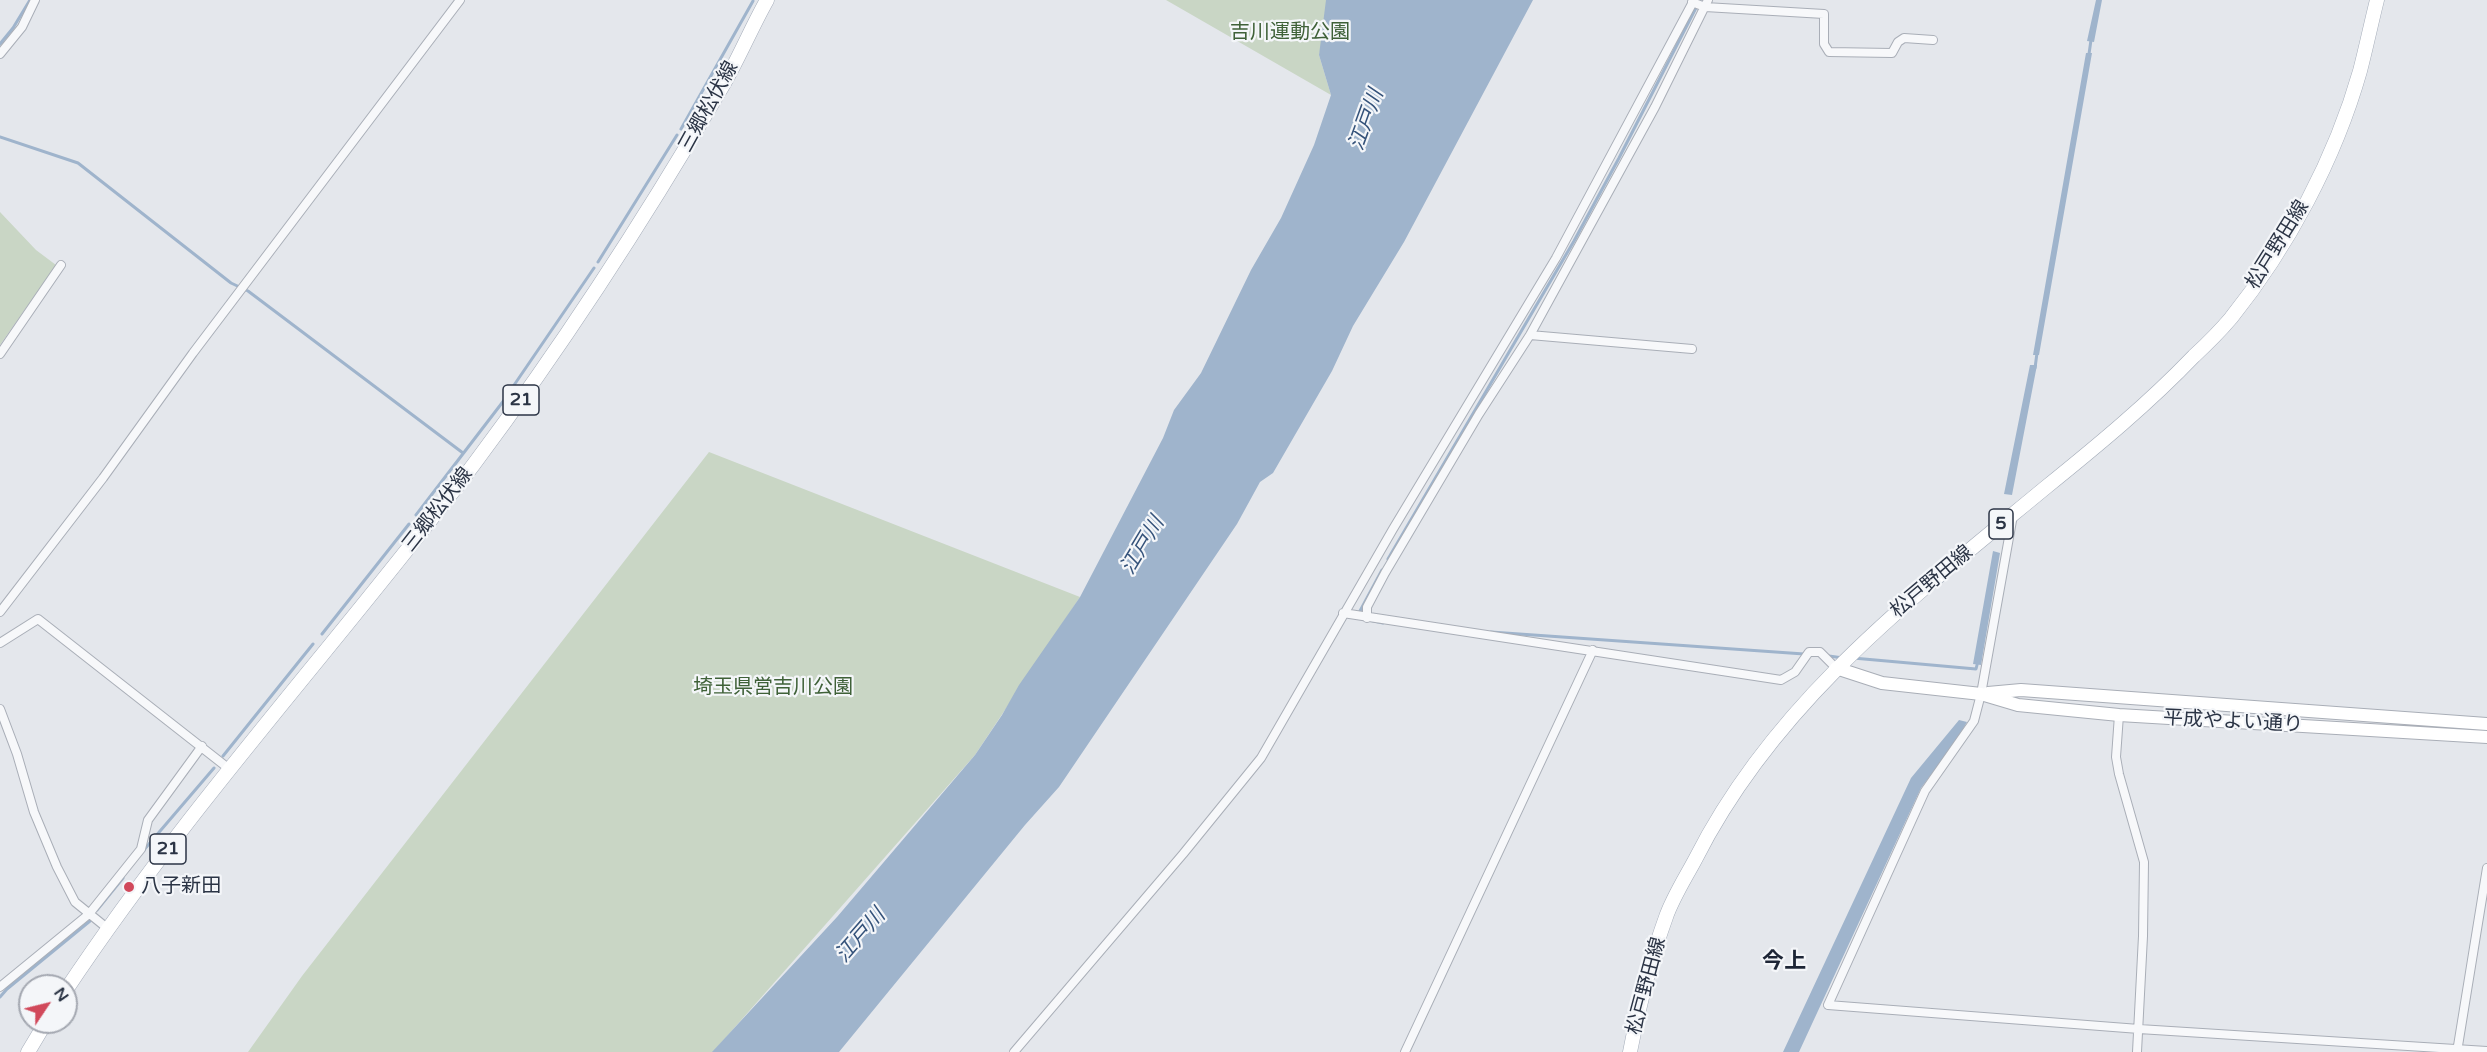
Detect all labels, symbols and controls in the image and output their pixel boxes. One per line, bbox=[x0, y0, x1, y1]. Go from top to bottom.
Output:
park label: 吉川運動公園 bbox=[1230, 21, 1350, 45]
street label: 三郷松伏線 bbox=[674, 57, 744, 157]
water label: 江戸川 bbox=[1344, 86, 1390, 154]
street label: 松戸野田線 bbox=[2241, 196, 2315, 294]
road number: 21 bbox=[503, 385, 539, 415]
street label: 三郷松伏線 bbox=[398, 463, 478, 557]
road number: 5 bbox=[1989, 509, 2013, 539]
water label: 江戸川 bbox=[1116, 513, 1170, 579]
street label: 松戸野田線 bbox=[1886, 541, 1978, 623]
park label: 埼玉県営吉川公園 bbox=[693, 676, 853, 700]
street label: 平成やよい通り bbox=[2162, 706, 2304, 738]
road number: 21 bbox=[150, 834, 186, 864]
place label: 八子新田 bbox=[141, 875, 221, 899]
marker: 八子新田 bbox=[122, 880, 136, 894]
water label: 江戸川 bbox=[831, 904, 891, 968]
street label: 松戸野田線 bbox=[1622, 935, 1672, 1037]
district label: 今上 bbox=[1762, 949, 1806, 975]
north arrow bbox=[18, 974, 78, 1034]
text: N bbox=[49, 984, 73, 1006]

